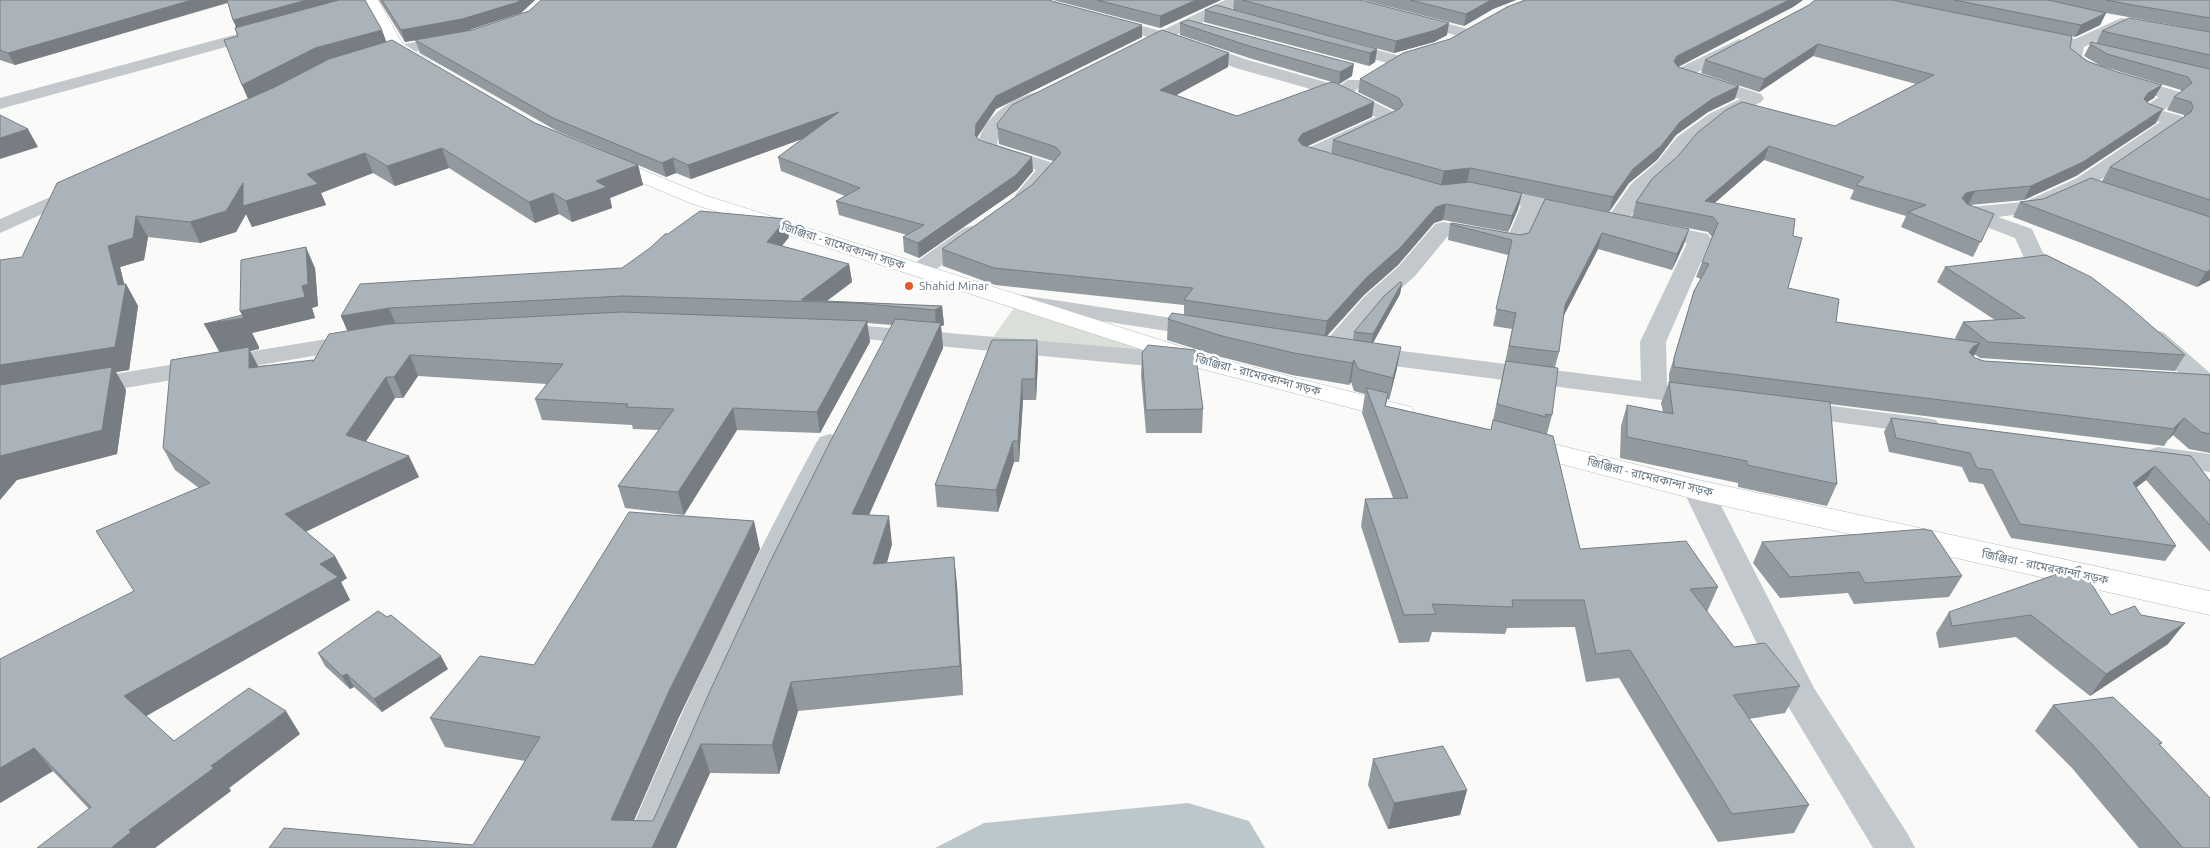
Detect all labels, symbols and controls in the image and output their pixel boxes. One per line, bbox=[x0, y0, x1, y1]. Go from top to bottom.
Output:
street label: জিঞ্জিরা - রামেরকান্দা সড়ক bbox=[778, 218, 907, 273]
place label: Shahid Minar bbox=[919, 279, 989, 292]
marker: Shahid Minar bbox=[903, 280, 915, 292]
street label: জিঞ্জিরা - রামেরকান্দা সড়ক bbox=[1193, 350, 1323, 399]
street label: জিঞ্জিরা - রামেরকান্দা সড়ক bbox=[1585, 453, 1715, 499]
street label: জিঞ্জিরা - রামেরকান্দা সড়ক bbox=[1979, 546, 2110, 587]

